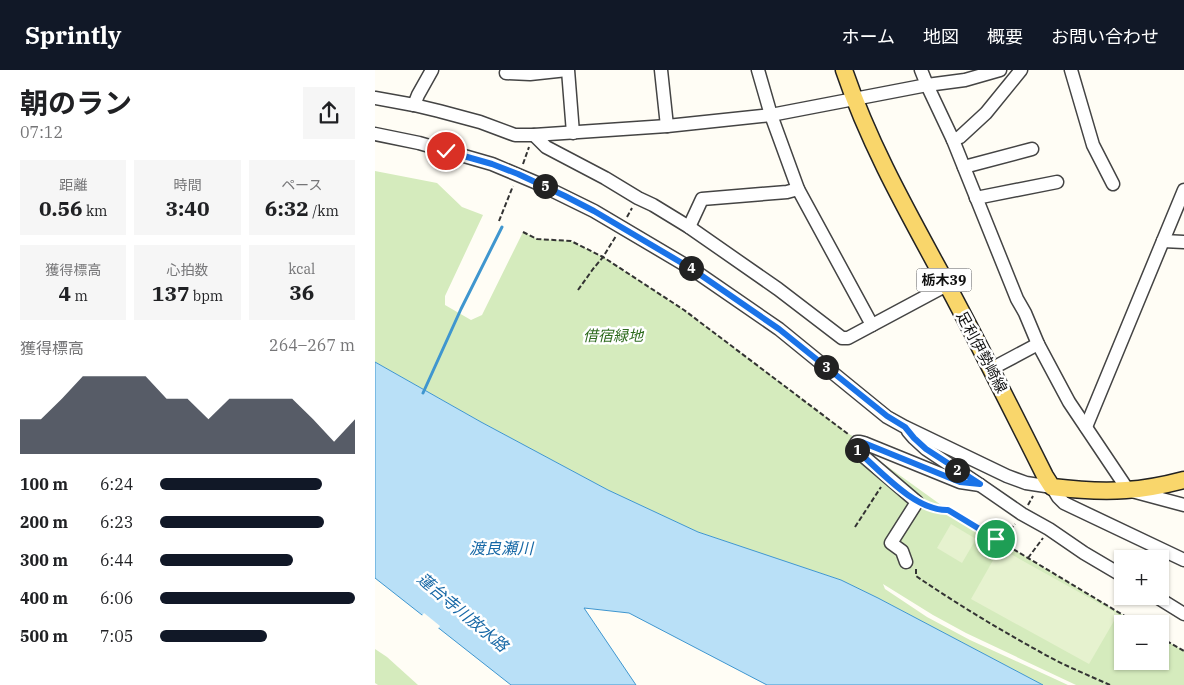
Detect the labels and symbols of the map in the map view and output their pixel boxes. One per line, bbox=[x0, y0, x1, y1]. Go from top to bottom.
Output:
pin bbox=[425, 130, 467, 172]
pin: 5 bbox=[533, 174, 557, 198]
pin: 4 bbox=[679, 256, 703, 280]
road number: 栃木39 bbox=[917, 268, 971, 292]
street label: 足利伊勢崎線 bbox=[952, 308, 1012, 396]
park label: 借宿緑地 bbox=[583, 326, 645, 345]
pin: 3 bbox=[813, 354, 839, 380]
pin: 1 bbox=[845, 438, 869, 462]
pin: 2 bbox=[945, 458, 969, 482]
pin bbox=[975, 518, 1017, 560]
water label: 渡良瀬川 bbox=[469, 538, 535, 558]
water label: 蓮台寺川放水路 bbox=[414, 568, 514, 657]

